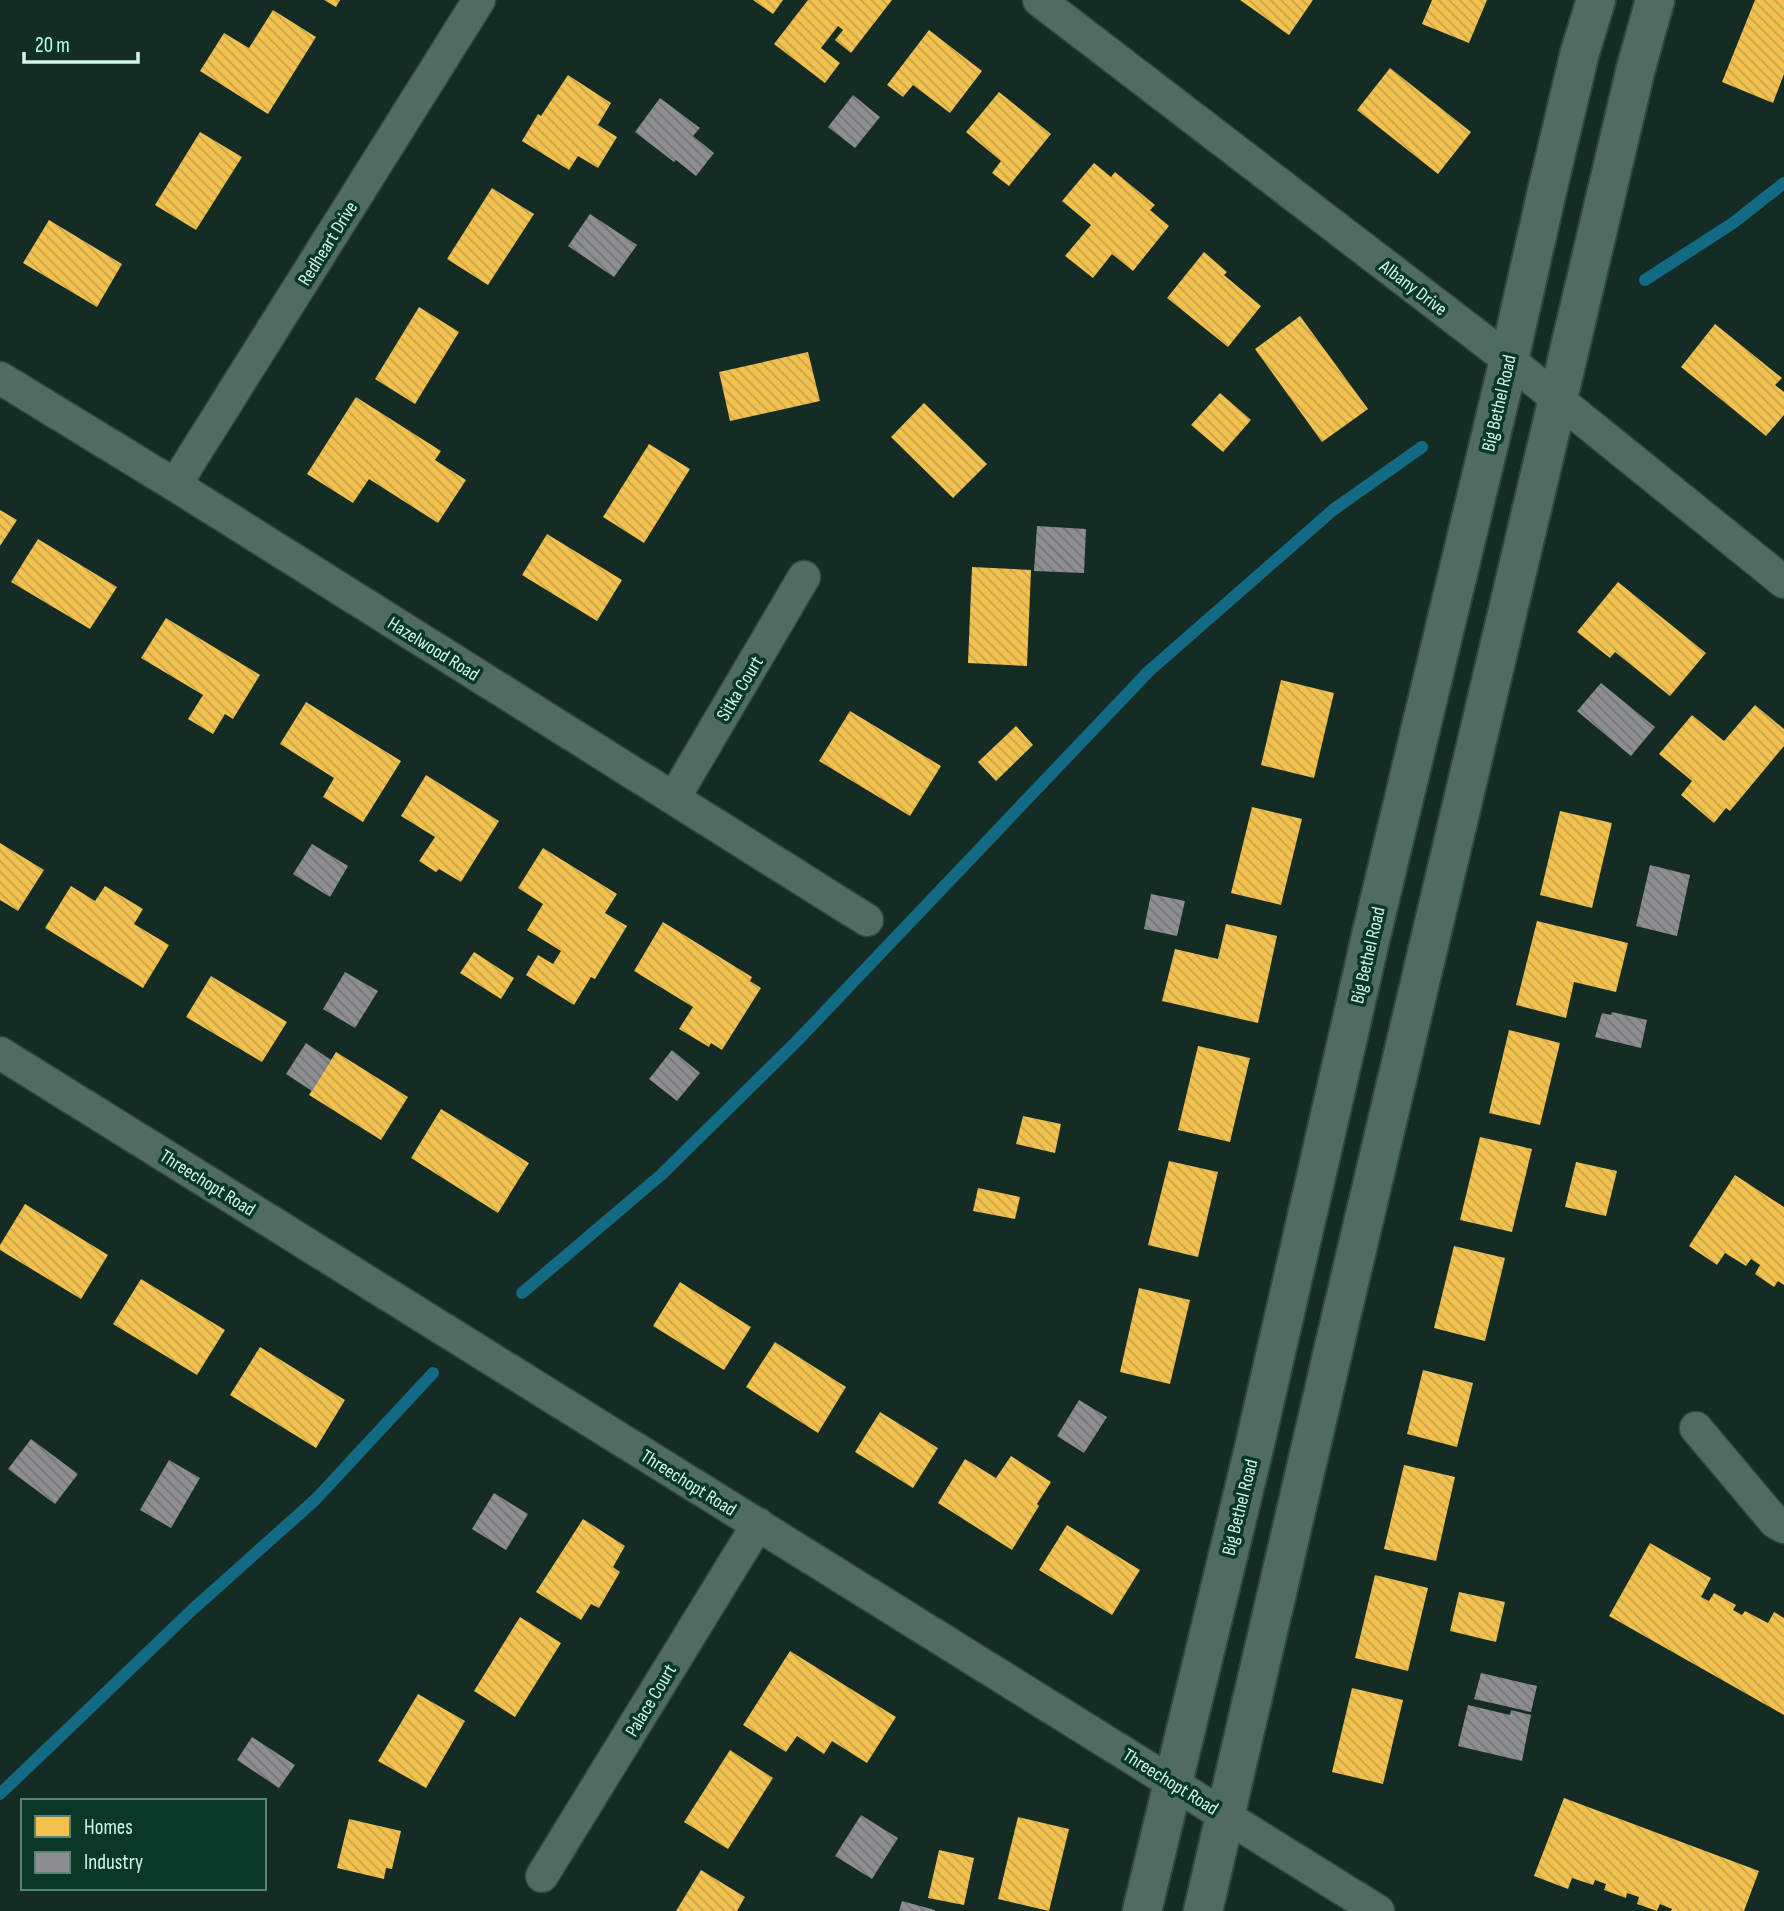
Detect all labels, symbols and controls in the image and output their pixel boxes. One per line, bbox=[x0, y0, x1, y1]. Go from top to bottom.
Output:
scale bar bbox=[24, 21, 138, 65]
text: 20 m bbox=[35, 33, 70, 58]
street label: Redheart Drive bbox=[293, 197, 363, 290]
street label: Albany Drive bbox=[1374, 255, 1451, 321]
street label: Big Bethel Road bbox=[1477, 353, 1522, 454]
street label: Hazelwood Road bbox=[383, 612, 483, 686]
street label: Sitka Court bbox=[712, 652, 769, 725]
street label: Big Bethel Road bbox=[1346, 905, 1391, 1006]
street label: Threechopt Road bbox=[155, 1145, 259, 1222]
street label: Threechopt Road bbox=[636, 1445, 740, 1522]
street label: Big Bethel Road bbox=[1217, 1457, 1264, 1558]
street label: Palace Court bbox=[621, 1660, 682, 1741]
street label: Threechopt Road bbox=[1118, 1744, 1222, 1821]
legend bbox=[21, 1799, 266, 1890]
text: Homes bbox=[84, 1815, 133, 1840]
text: Industry bbox=[84, 1850, 143, 1875]

